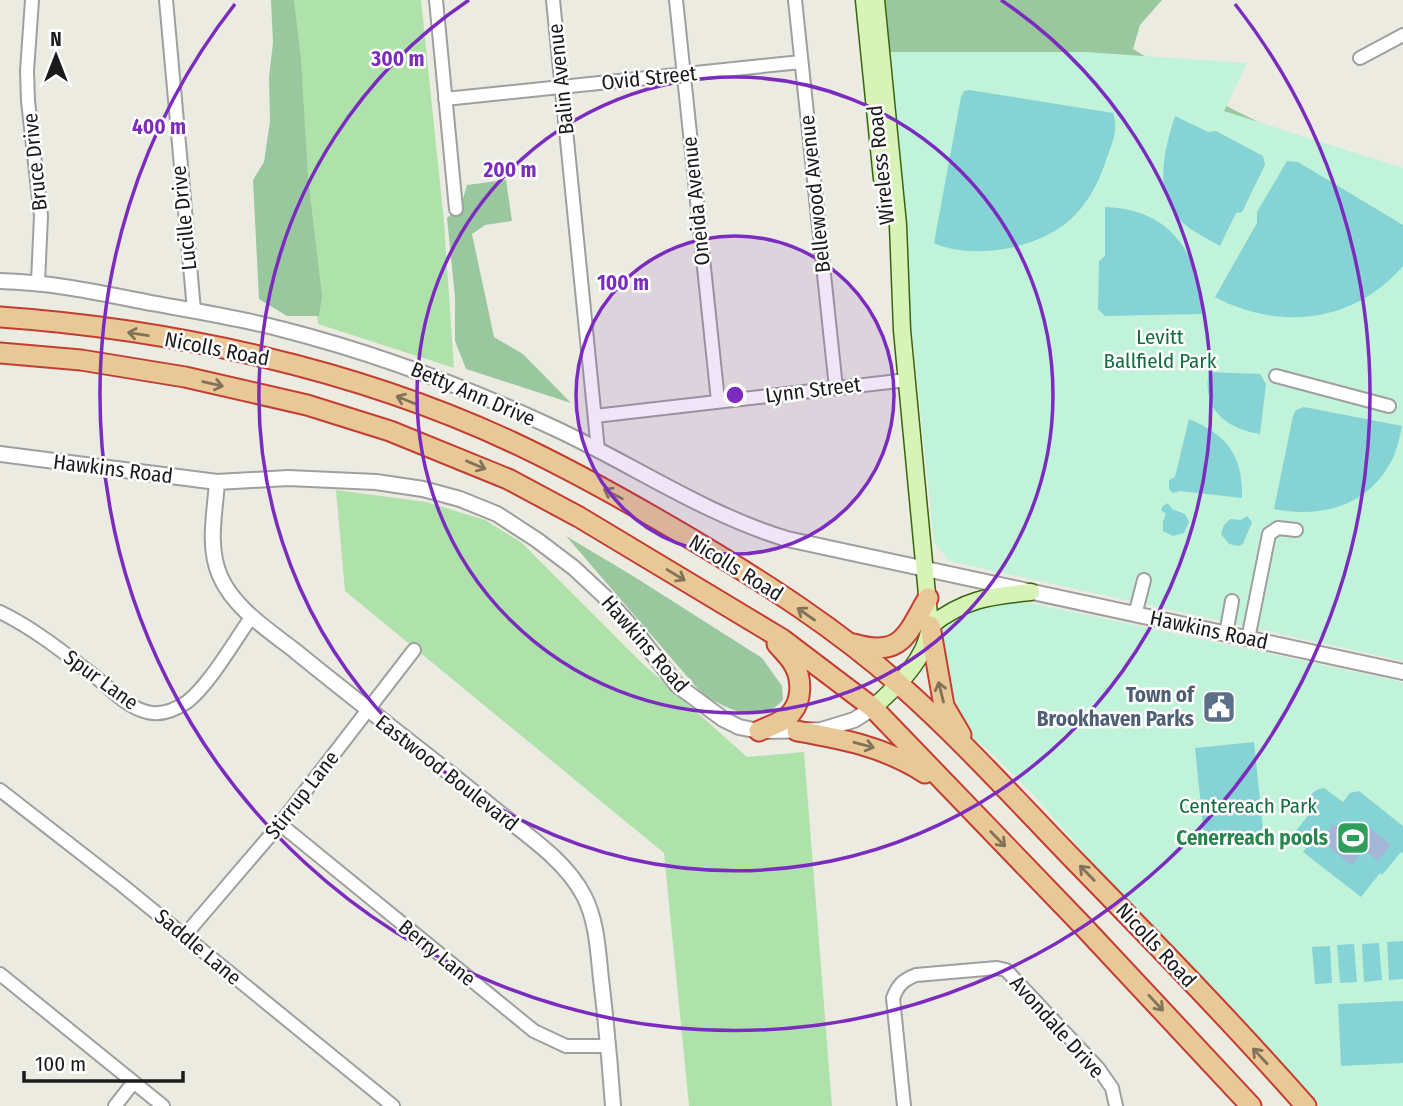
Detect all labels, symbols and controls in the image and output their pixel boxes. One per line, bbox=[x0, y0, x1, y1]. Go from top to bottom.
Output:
north arrow bbox=[21, 21, 91, 91]
street label: Balin Avenue bbox=[542, 22, 580, 136]
text: N bbox=[50, 28, 62, 51]
text: 300 m bbox=[370, 46, 425, 72]
street label: Ovid Street bbox=[600, 60, 698, 96]
street label: Wireless Road bbox=[862, 104, 900, 226]
street label: Bruce Drive bbox=[17, 112, 53, 212]
text: 400 m bbox=[132, 114, 186, 140]
street label: Bellewood Avenue bbox=[794, 114, 836, 274]
street label: Oneida Avenue bbox=[676, 135, 716, 267]
text: 200 m bbox=[482, 157, 537, 183]
street label: Lucille Drive bbox=[166, 164, 202, 272]
text: 100 m bbox=[597, 270, 649, 296]
park label: Levitt Ballfield Park bbox=[1104, 324, 1217, 374]
street label: Nicolls Road bbox=[162, 326, 272, 372]
one-way arrow bbox=[127, 327, 150, 340]
street label: Betty Ann Drive bbox=[407, 356, 539, 432]
street label: Lynn Street bbox=[764, 371, 862, 409]
one-way arrow bbox=[201, 377, 224, 391]
centre of rings bbox=[723, 383, 747, 407]
one-way arrow bbox=[396, 392, 417, 405]
street label: Hawkins Road bbox=[52, 449, 174, 489]
one-way arrow bbox=[465, 460, 487, 473]
one-way arrow bbox=[603, 487, 624, 500]
street label: Nicolls Road bbox=[684, 529, 788, 607]
one-way arrow bbox=[665, 568, 685, 582]
street label: Hawkins Road bbox=[596, 590, 694, 698]
street label: Hawkins Road bbox=[1147, 605, 1271, 655]
one-way arrow bbox=[797, 607, 816, 621]
street label: Spur Lane bbox=[59, 644, 143, 716]
one-way arrow bbox=[934, 681, 947, 703]
place label: Town of Brookhaven Parks bbox=[1037, 682, 1196, 732]
public building icon: Town of Brookhaven Parks bbox=[1200, 688, 1238, 726]
street label: Eastwood Boulevard bbox=[370, 709, 524, 837]
one-way arrow bbox=[853, 739, 875, 752]
street label: Stirrup Lane bbox=[259, 746, 345, 844]
park label: Centereach Park bbox=[1179, 793, 1317, 819]
sports icon: Cenerreach pools bbox=[1334, 819, 1372, 857]
place label: Cenerreach pools bbox=[1176, 825, 1328, 851]
one-way arrow bbox=[990, 830, 1007, 847]
one-way arrow bbox=[1078, 865, 1095, 882]
street label: Nicolls Road bbox=[1110, 897, 1202, 993]
street label: Saddle Lane bbox=[149, 903, 247, 991]
street label: Berry Lane bbox=[393, 914, 481, 992]
street label: Avondale Drive bbox=[1004, 970, 1110, 1084]
one-way arrow bbox=[1147, 994, 1164, 1011]
scale bar bbox=[24, 1040, 184, 1084]
one-way arrow bbox=[1251, 1048, 1268, 1065]
text: 100 m bbox=[35, 1051, 86, 1077]

